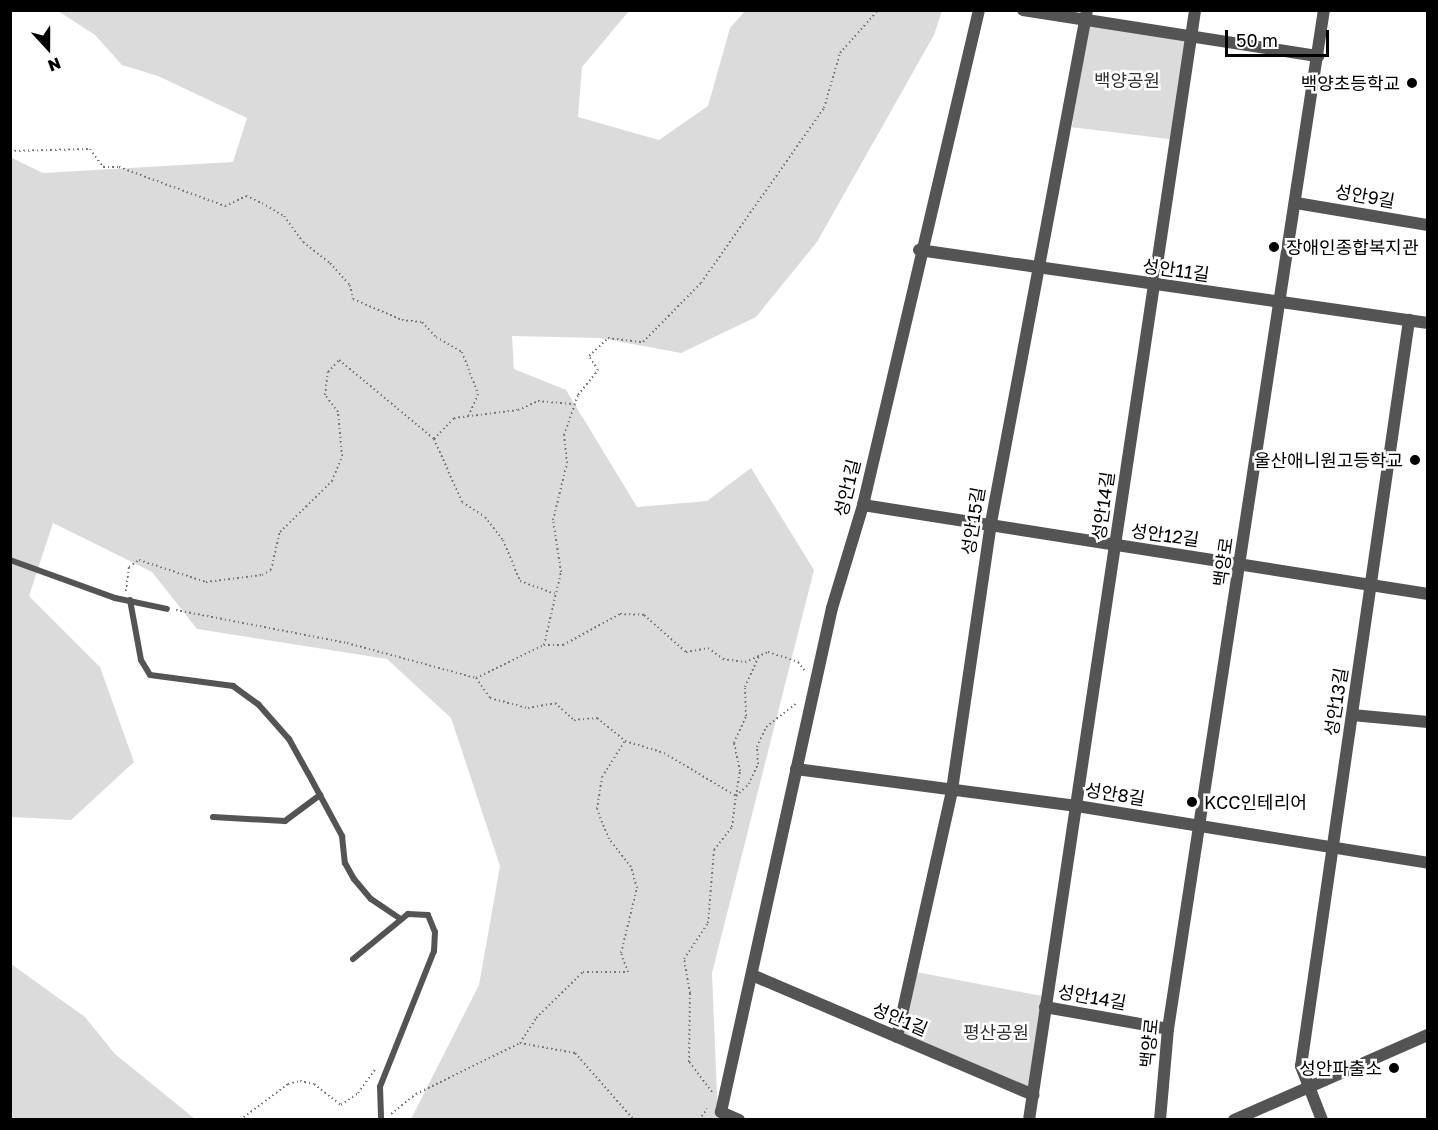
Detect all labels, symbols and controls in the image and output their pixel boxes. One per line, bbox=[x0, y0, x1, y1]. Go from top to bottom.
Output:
north arrow bbox=[18, 18, 78, 78]
scale bar bbox=[1228, 18, 1332, 56]
text: 50 m bbox=[1236, 29, 1278, 51]
text: N bbox=[45, 53, 64, 76]
park label: 백양공원 bbox=[1094, 69, 1160, 91]
place label: 백양초등학교 bbox=[1301, 72, 1400, 94]
marker: 백양초등학교 bbox=[1405, 76, 1419, 90]
street label: 성안9길 bbox=[1333, 180, 1397, 212]
place label: 장애인종합복지관 bbox=[1286, 236, 1418, 258]
marker: 장애인종합복지관 bbox=[1267, 240, 1281, 254]
street label: 성안11길 bbox=[1141, 255, 1211, 285]
place label: 울산애니원고등학교 bbox=[1254, 449, 1403, 471]
marker: 울산애니원고등학교 bbox=[1408, 453, 1422, 467]
street label: 성안1길 bbox=[829, 457, 865, 519]
street label: 성안14길 bbox=[1087, 470, 1119, 542]
street label: 성안15길 bbox=[957, 485, 989, 557]
street label: 성안12길 bbox=[1129, 520, 1201, 550]
street label: 백양로 bbox=[1209, 536, 1237, 588]
street label: 성안13길 bbox=[1320, 666, 1352, 738]
street label: 성안8길 bbox=[1083, 779, 1147, 809]
place label: KCC인테리어 bbox=[1204, 791, 1307, 813]
marker: KCC인테리어 bbox=[1185, 795, 1199, 809]
street label: 성안14길 bbox=[1056, 980, 1128, 1014]
street label: 성안1길 bbox=[869, 998, 931, 1040]
street label: 백양로 bbox=[1136, 1017, 1162, 1069]
park label: 평산공원 bbox=[963, 1021, 1029, 1043]
place label: 성안파출소 bbox=[1299, 1057, 1382, 1079]
marker: 성안파출소 bbox=[1387, 1061, 1401, 1075]

